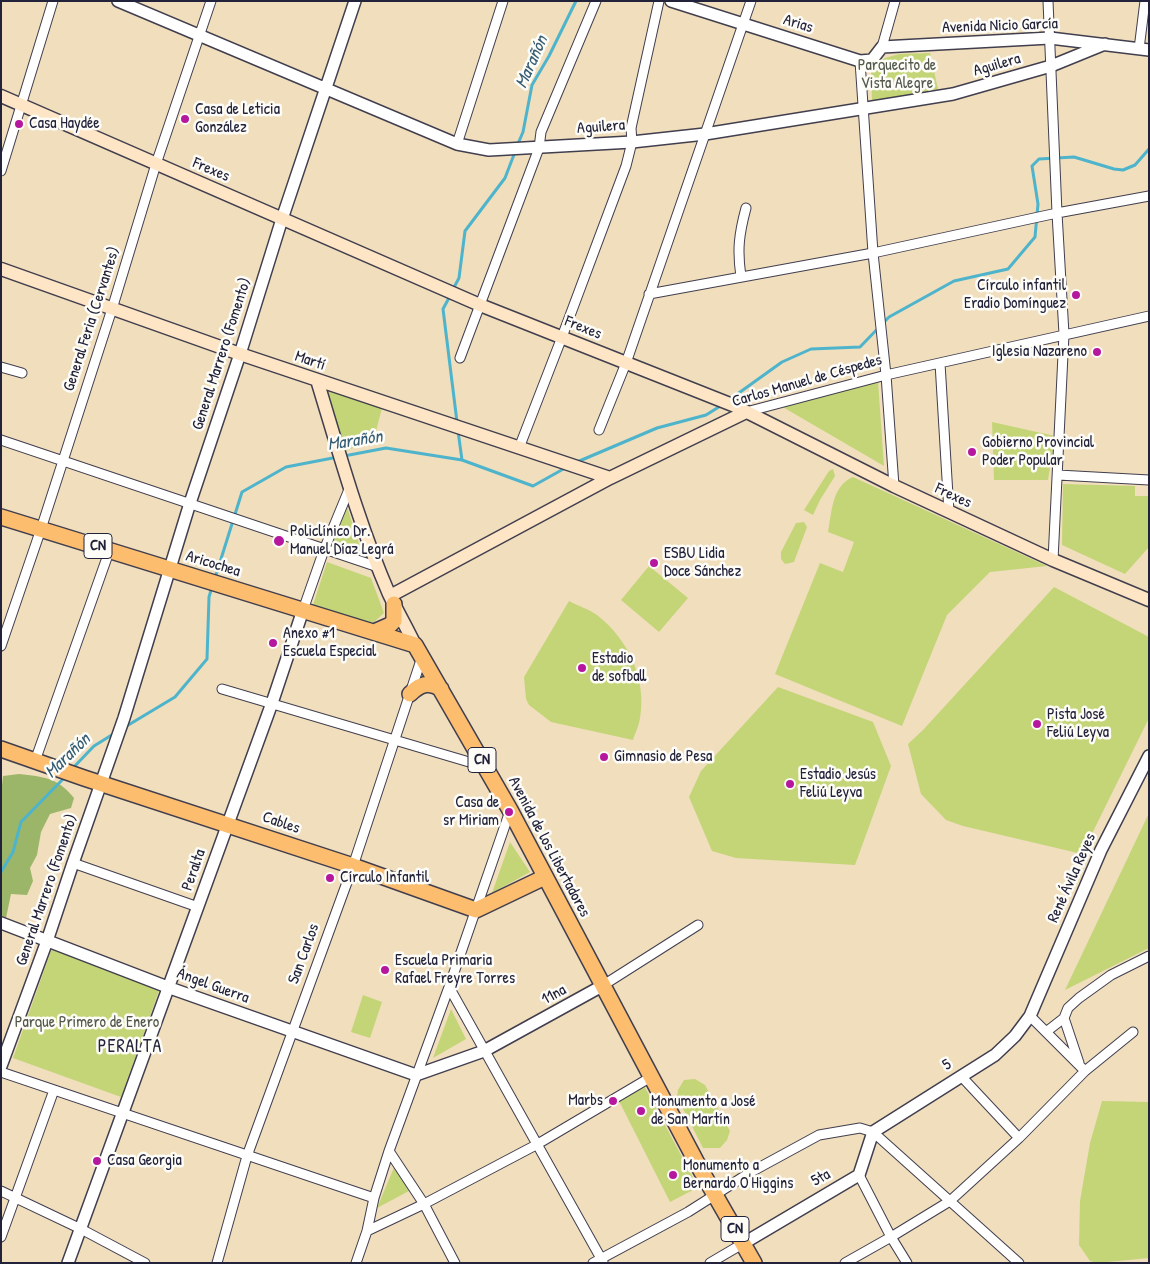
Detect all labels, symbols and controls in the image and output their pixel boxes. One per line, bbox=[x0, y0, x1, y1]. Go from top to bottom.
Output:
street label: Arias bbox=[781, 10, 815, 38]
street label: Avenida Nicio García bbox=[942, 14, 1058, 38]
water label: Marañón bbox=[511, 32, 553, 92]
street label: Aguilera bbox=[971, 49, 1023, 81]
park label: Parquecito de Vista Alegre bbox=[858, 56, 936, 94]
place label: Casa de Leticia González bbox=[195, 100, 280, 138]
marker: Casa de Leticia González bbox=[179, 113, 191, 125]
place label: Casa Haydée bbox=[29, 114, 100, 134]
street label: Aguilera bbox=[576, 116, 626, 138]
marker: Casa Haydée bbox=[13, 118, 25, 130]
street label: Frexes bbox=[190, 154, 232, 186]
street label: General Feria (Cervantes) bbox=[60, 244, 124, 394]
street label: General Marrero (Fomento) bbox=[188, 276, 256, 432]
place label: Círculo infantil Eradio Domínguez bbox=[964, 276, 1066, 314]
marker: Círculo infantil Eradio Domínguez bbox=[1070, 289, 1082, 301]
street label: Frexes bbox=[562, 312, 604, 344]
place label: Iglesia Nazareno bbox=[992, 342, 1087, 362]
marker: Iglesia Nazareno bbox=[1091, 346, 1103, 358]
street label: Martí bbox=[292, 347, 328, 375]
street label: Carlos Manuel de Céspedes bbox=[730, 350, 884, 412]
water label: Marañón bbox=[326, 426, 384, 456]
place label: Gobierno Provincial Poder Popular bbox=[982, 433, 1094, 471]
marker: Gobierno Provincial Poder Popular bbox=[966, 446, 978, 458]
street label: Frexes bbox=[932, 479, 974, 513]
place label: Policlínico Dr. Manuel Díaz Legrá bbox=[290, 522, 394, 560]
road number: CN bbox=[84, 534, 112, 558]
marker: Policlínico Dr. Manuel Díaz Legrá bbox=[272, 534, 286, 548]
place label: ESBU Lidia Doce Sánchez bbox=[664, 544, 741, 582]
street label: Aricochea bbox=[184, 547, 242, 581]
marker: ESBU Lidia Doce Sánchez bbox=[648, 557, 660, 569]
place label: Anexo #1 Escuela Especial bbox=[283, 624, 376, 662]
marker: Anexo #1 Escuela Especial bbox=[267, 637, 279, 649]
place label: Estadio de sofball bbox=[592, 649, 646, 687]
marker: Estadio de sofball bbox=[576, 662, 588, 674]
place label: Pista José Feliú Leyva bbox=[1047, 705, 1109, 743]
marker: Pista José Feliú Leyva bbox=[1031, 718, 1043, 730]
water label: Marañón bbox=[41, 729, 95, 783]
place label: Gimnasio de Pesa bbox=[614, 747, 712, 767]
road number: CN bbox=[468, 748, 496, 772]
marker: Gimnasio de Pesa bbox=[598, 751, 610, 763]
place label: Estadio Jesús Feliú Leyva bbox=[800, 765, 876, 803]
street label: Avenida de los Libertadores bbox=[504, 774, 594, 920]
marker: Estadio Jesús Feliú Leyva bbox=[784, 778, 796, 790]
place label: Casa de sr Miriam bbox=[443, 793, 499, 831]
marker: Casa de sr Miriam bbox=[503, 806, 515, 818]
street label: Cables bbox=[260, 808, 302, 838]
street label: General Marrero (Fomento) bbox=[12, 812, 82, 968]
street label: René Ávila Reyes bbox=[1044, 830, 1100, 926]
street label: Peralta bbox=[178, 847, 210, 893]
place label: Círculo Infantil bbox=[340, 868, 429, 888]
marker: Círculo Infantil bbox=[324, 872, 336, 884]
street label: San Carlos bbox=[284, 921, 324, 987]
place label: Escuela Primaria Rafael Freyre Torres bbox=[395, 951, 515, 989]
street label: Ángel Guerra bbox=[174, 964, 252, 1008]
marker: Escuela Primaria Rafael Freyre Torres bbox=[379, 964, 391, 976]
street label: 11na bbox=[538, 981, 570, 1009]
park label: Parque Primero de Enero bbox=[15, 1013, 159, 1033]
district label: PERALTA bbox=[97, 1036, 163, 1058]
street label: 5 bbox=[939, 1055, 955, 1075]
place label: Marbs bbox=[568, 1091, 603, 1111]
place label: Monumento a José de San Martín bbox=[651, 1092, 756, 1130]
marker: Marbs bbox=[607, 1095, 619, 1107]
marker: Monumento a José de San Martín bbox=[635, 1105, 647, 1117]
place label: Casa Georgia bbox=[107, 1151, 182, 1171]
marker: Casa Georgia bbox=[91, 1155, 103, 1167]
place label: Monumento a Bernardo O'Higgins bbox=[683, 1156, 793, 1194]
street label: 5ta bbox=[808, 1165, 834, 1191]
marker: Monumento a Bernardo O'Higgins bbox=[667, 1169, 679, 1181]
road number: CN bbox=[721, 1216, 749, 1242]

